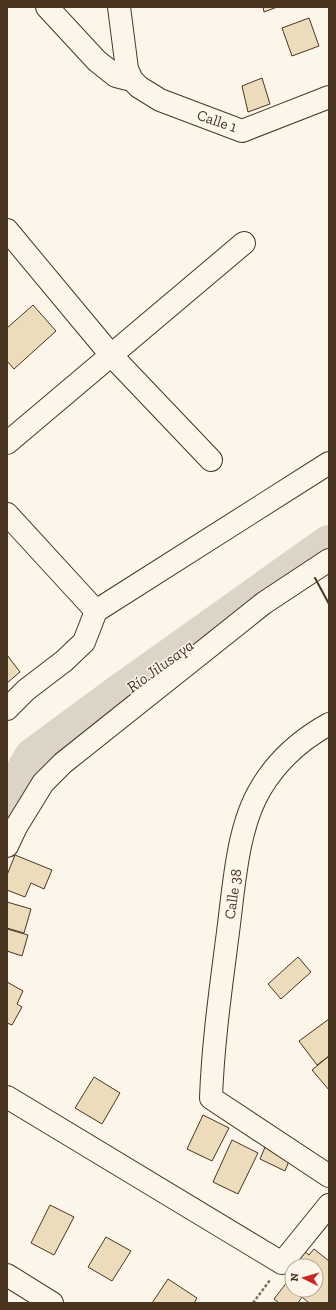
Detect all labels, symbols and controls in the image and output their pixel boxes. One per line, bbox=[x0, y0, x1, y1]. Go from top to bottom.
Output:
street label: Calle 1 bbox=[195, 106, 240, 136]
water label: Río Jilusaya bbox=[123, 635, 197, 697]
street label: Calle 38 bbox=[221, 868, 245, 920]
north arrow bbox=[284, 1258, 324, 1298]
text: N bbox=[288, 1272, 301, 1282]

